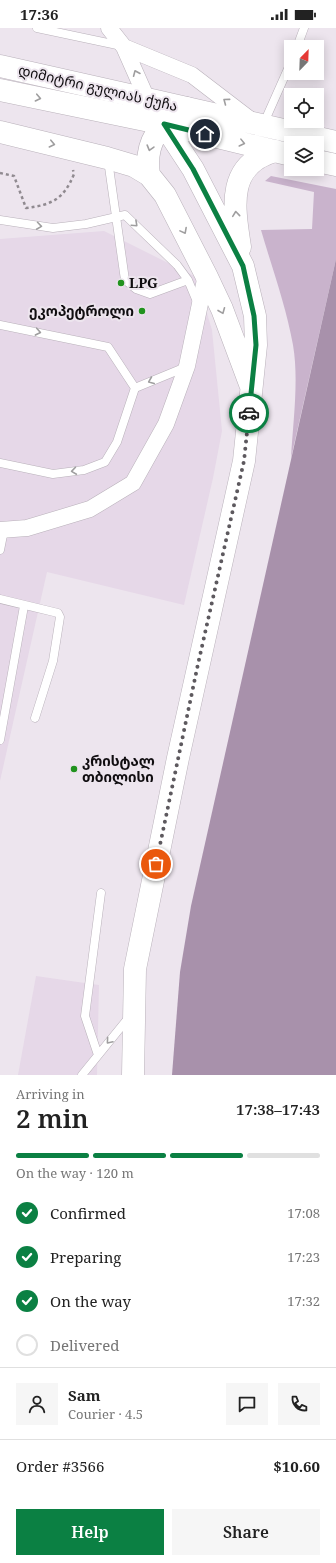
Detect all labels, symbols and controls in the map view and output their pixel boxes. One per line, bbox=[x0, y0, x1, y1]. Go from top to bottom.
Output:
text: 17:36 bbox=[20, 4, 58, 24]
north arrow bbox=[284, 40, 324, 80]
map controls bbox=[284, 40, 324, 176]
street label: დიმიტრი გულიას ქუჩა bbox=[17, 60, 180, 115]
one-way arrow bbox=[132, 70, 140, 77]
button: locate bbox=[284, 88, 324, 128]
one-way arrow bbox=[35, 93, 41, 101]
one-way arrow bbox=[223, 99, 230, 106]
pin bbox=[188, 117, 222, 151]
icon: home bbox=[194, 123, 216, 145]
button: layers bbox=[284, 136, 324, 176]
one-way arrow bbox=[238, 138, 245, 147]
one-way arrow bbox=[48, 140, 55, 148]
one-way arrow bbox=[146, 144, 155, 151]
one-way arrow bbox=[231, 211, 240, 217]
one-way arrow bbox=[130, 220, 137, 227]
one-way arrow bbox=[36, 221, 42, 230]
one-way arrow bbox=[180, 227, 187, 234]
place label: LPG bbox=[129, 273, 158, 292]
marker: LPG bbox=[116, 278, 126, 288]
place label: ეკოპეტროლი bbox=[29, 301, 134, 320]
marker: ეკოპეტროლი bbox=[137, 306, 147, 316]
one-way arrow bbox=[218, 307, 226, 314]
one-way arrow bbox=[35, 328, 42, 336]
one-way arrow bbox=[148, 377, 155, 385]
courier bbox=[229, 393, 269, 433]
icon: car bbox=[238, 402, 260, 424]
one-way arrow bbox=[71, 466, 77, 475]
place label: კრისტალ თბილისი bbox=[82, 751, 155, 786]
marker: კრისტალ თბილისი bbox=[69, 764, 79, 774]
pin bbox=[139, 847, 173, 881]
icon: bag bbox=[145, 853, 167, 875]
one-way arrow bbox=[107, 1036, 114, 1044]
text: Arriving in bbox=[16, 1085, 85, 1103]
text: 17:38–17:43 bbox=[236, 1099, 320, 1119]
text: 2 min bbox=[16, 1100, 89, 1136]
text: On the way · 120 m bbox=[16, 1164, 134, 1182]
icon: check bbox=[16, 1202, 38, 1224]
text: Confirmed bbox=[50, 1203, 126, 1223]
text: 17:08 bbox=[287, 1204, 320, 1222]
icon: check bbox=[16, 1246, 38, 1268]
text: Preparing bbox=[50, 1247, 121, 1267]
text: 17:23 bbox=[287, 1248, 320, 1266]
icon: check bbox=[16, 1290, 38, 1312]
text: On the way bbox=[50, 1291, 131, 1311]
text: 17:32 bbox=[287, 1292, 320, 1310]
text: Delivered bbox=[50, 1335, 119, 1355]
button: person bbox=[16, 1383, 58, 1425]
button: chat bbox=[226, 1383, 268, 1425]
button: phone bbox=[278, 1383, 320, 1425]
text: Sam bbox=[68, 1385, 100, 1405]
text: Courier · 4.5 bbox=[68, 1405, 143, 1423]
text: Order #3566 bbox=[16, 1456, 104, 1476]
text: $10.60 bbox=[273, 1456, 320, 1476]
button: Help bbox=[16, 1509, 164, 1555]
button: Share bbox=[172, 1509, 320, 1555]

